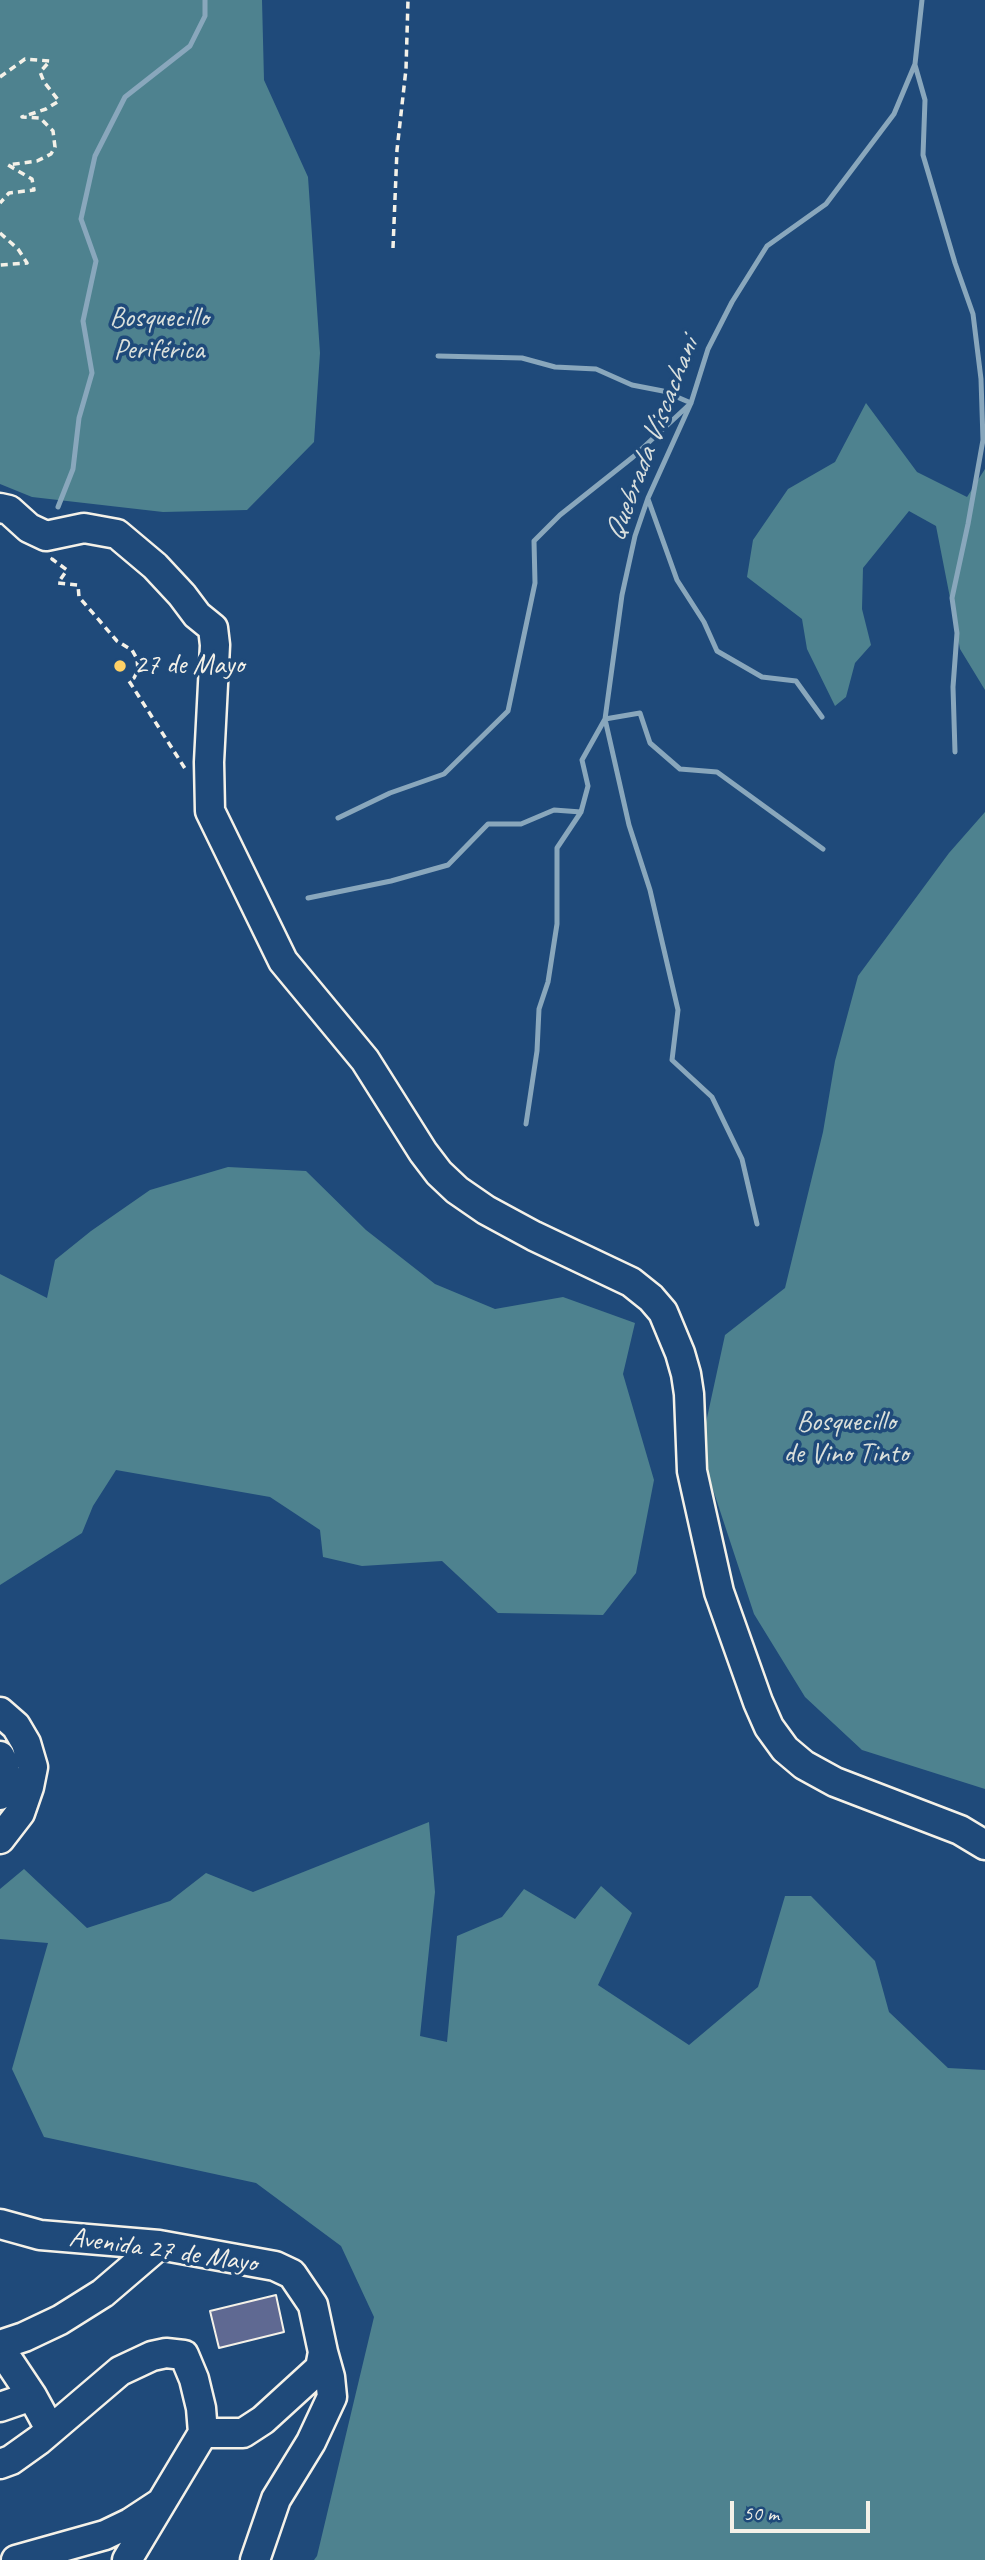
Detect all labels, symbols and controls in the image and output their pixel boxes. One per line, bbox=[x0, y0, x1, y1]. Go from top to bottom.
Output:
park label: Bosquecillo Periférica bbox=[109, 302, 209, 368]
water label: Quebrada Viscachani bbox=[597, 334, 707, 546]
place label: 27 de Mayo bbox=[134, 649, 244, 683]
marker: 27 de Mayo bbox=[112, 658, 128, 674]
park label: Bosquecillo de Vino Tinto bbox=[784, 1406, 908, 1472]
street label: Avenida 27 de Mayo bbox=[67, 2221, 259, 2281]
scale bar bbox=[733, 2486, 873, 2530]
text: 50 m bbox=[743, 2500, 779, 2526]

